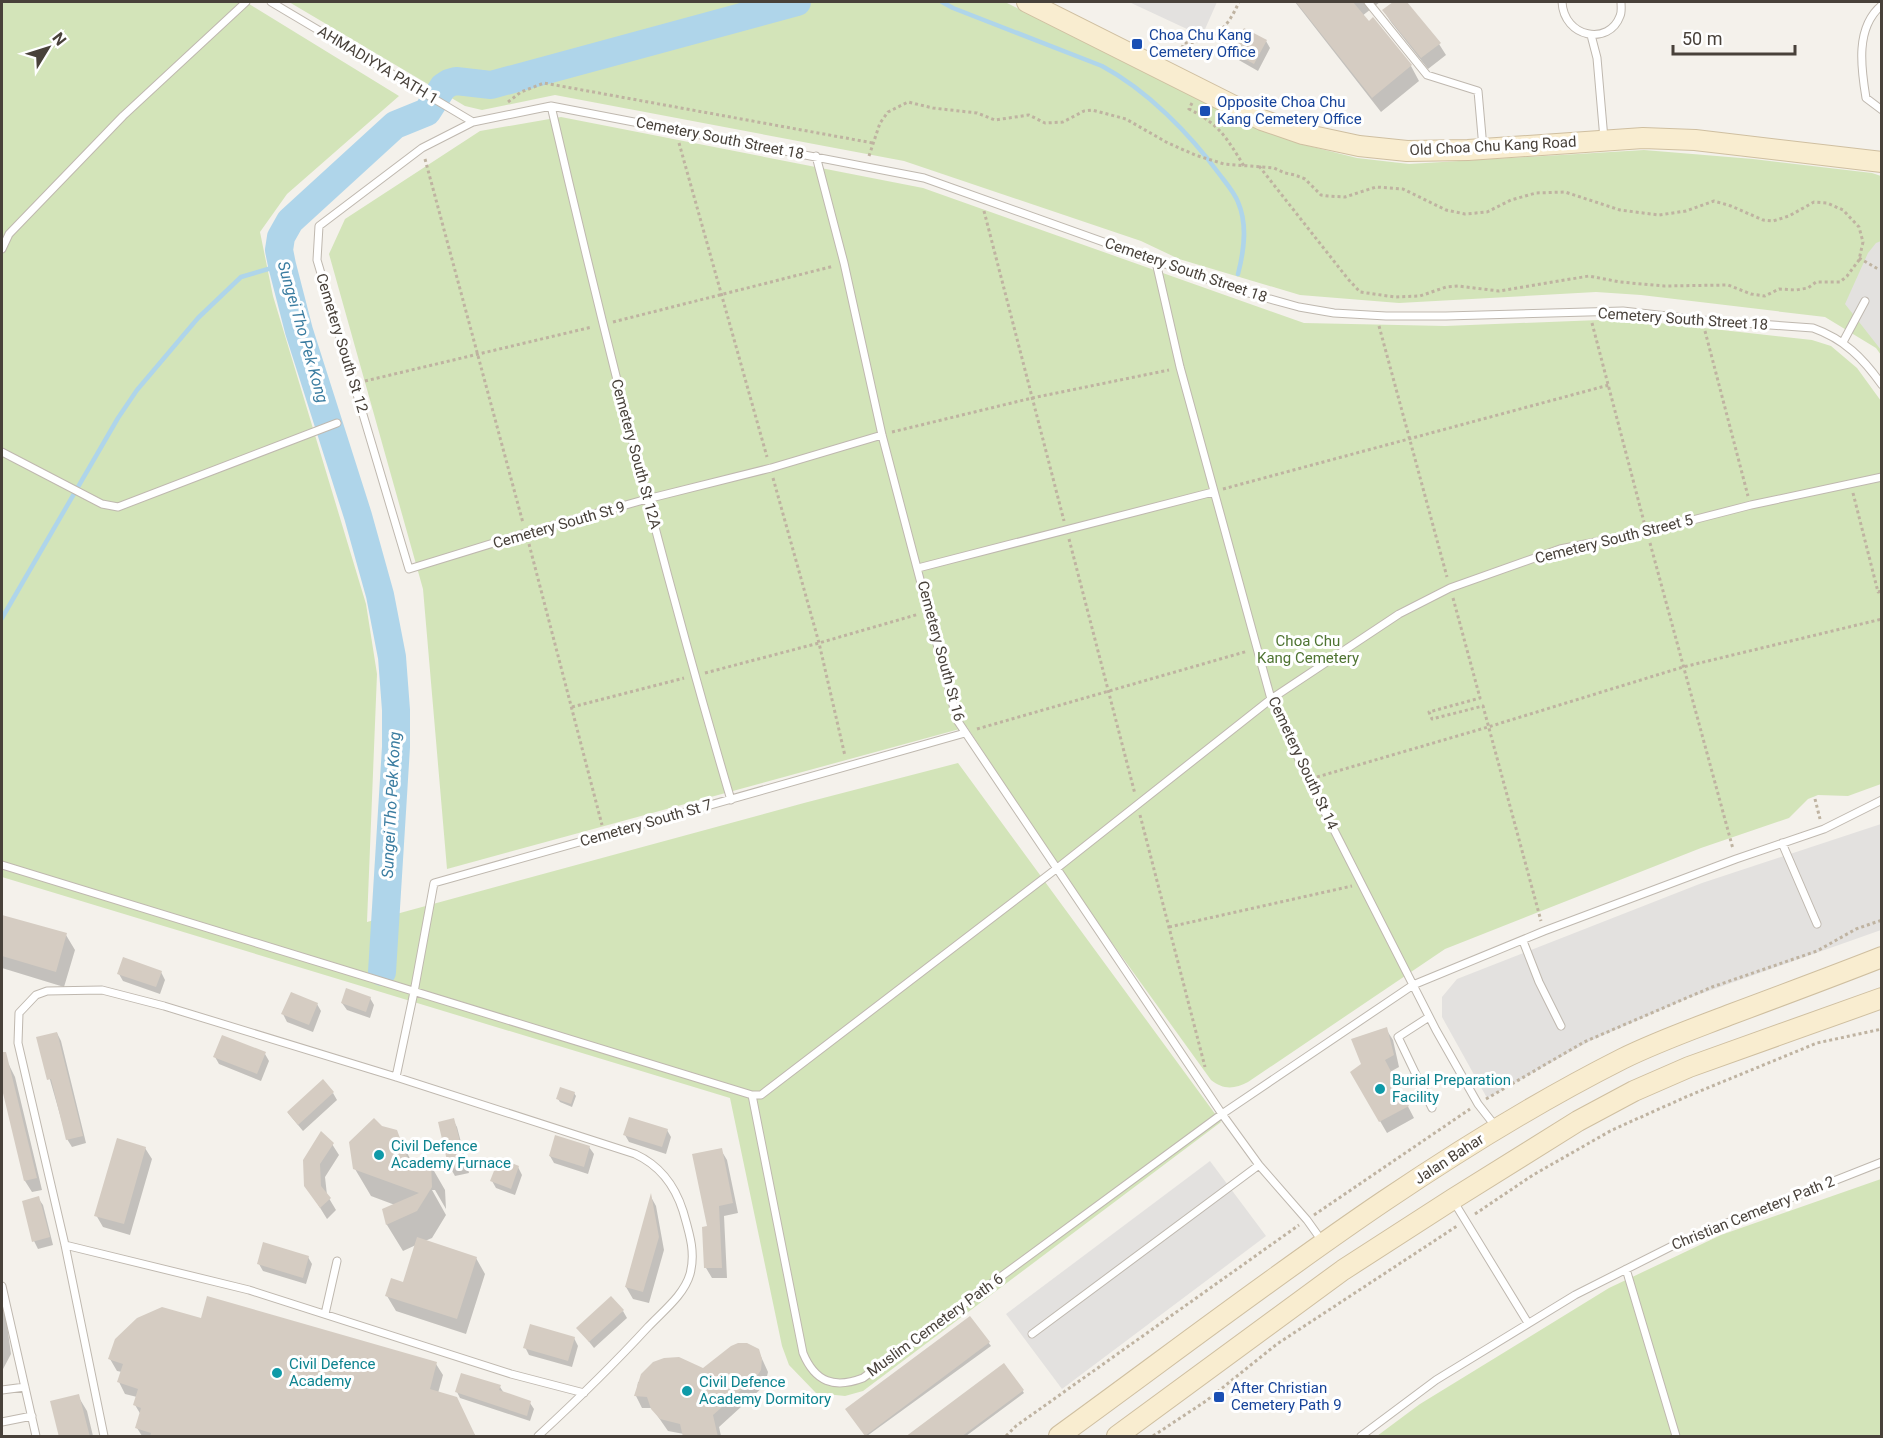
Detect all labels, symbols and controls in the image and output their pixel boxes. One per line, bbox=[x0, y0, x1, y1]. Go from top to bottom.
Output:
north arrow bbox=[18, 18, 78, 78]
scale bar bbox=[1673, 18, 1794, 56]
street label: AHMADIYYA PATH 1 bbox=[315, 22, 441, 108]
place label: Choa Chu Kang Cemetery Office bbox=[1149, 26, 1256, 61]
text: 50 m bbox=[1682, 28, 1722, 49]
text: N bbox=[48, 29, 70, 49]
marker: Choa Chu Kang Cemetery Office bbox=[1130, 37, 1144, 51]
place label: Opposite Choa Chu Kang Cemetery Office bbox=[1217, 93, 1362, 128]
marker: Opposite Choa Chu Kang Cemetery Office bbox=[1198, 104, 1212, 118]
street label: Cemetery South Street 18 bbox=[635, 113, 805, 163]
street label: Old Choa Chu Kang Road bbox=[1409, 133, 1577, 159]
street label: Cemetery South Street 18 bbox=[1102, 234, 1270, 306]
water label: Sungei Tho Pek Kong bbox=[274, 259, 332, 405]
street label: Cemetery South St 12 bbox=[312, 271, 372, 415]
street label: Cemetery South Street 18 bbox=[1597, 304, 1769, 334]
street label: Cemetery South St 12A bbox=[607, 377, 665, 531]
street label: Cemetery South St 9 bbox=[491, 498, 627, 552]
street label: Cemetery South Street 5 bbox=[1533, 511, 1695, 567]
street label: Cemetery South St 16 bbox=[914, 579, 968, 723]
park label: Choa Chu Kang Cemetery bbox=[1257, 632, 1359, 667]
street label: Cemetery South St 14 bbox=[1264, 694, 1342, 833]
water label: Sungei Tho Pek Kong bbox=[378, 731, 404, 879]
street label: Cemetery South St 7 bbox=[578, 796, 714, 850]
place label: Burial Preparation Facility bbox=[1392, 1071, 1511, 1106]
marker: Burial Preparation Facility bbox=[1373, 1082, 1387, 1096]
street label: Jalan Bahar bbox=[1411, 1130, 1487, 1188]
place label: Civil Defence Academy Furnace bbox=[391, 1137, 511, 1172]
marker: Civil Defence Academy Furnace bbox=[372, 1148, 386, 1162]
street label: Christian Cemetery Path 2 bbox=[1669, 1172, 1837, 1254]
street label: Muslim Cemetery Path 6 bbox=[863, 1270, 1007, 1380]
place label: Civil Defence Academy bbox=[289, 1355, 376, 1390]
marker: Civil Defence Academy bbox=[270, 1366, 284, 1380]
place label: Civil Defence Academy Dormitory bbox=[699, 1373, 831, 1408]
place label: After Christian Cemetery Path 9 bbox=[1231, 1379, 1342, 1414]
marker: Civil Defence Academy Dormitory bbox=[680, 1384, 694, 1398]
marker: After Christian Cemetery Path 9 bbox=[1212, 1390, 1226, 1404]

